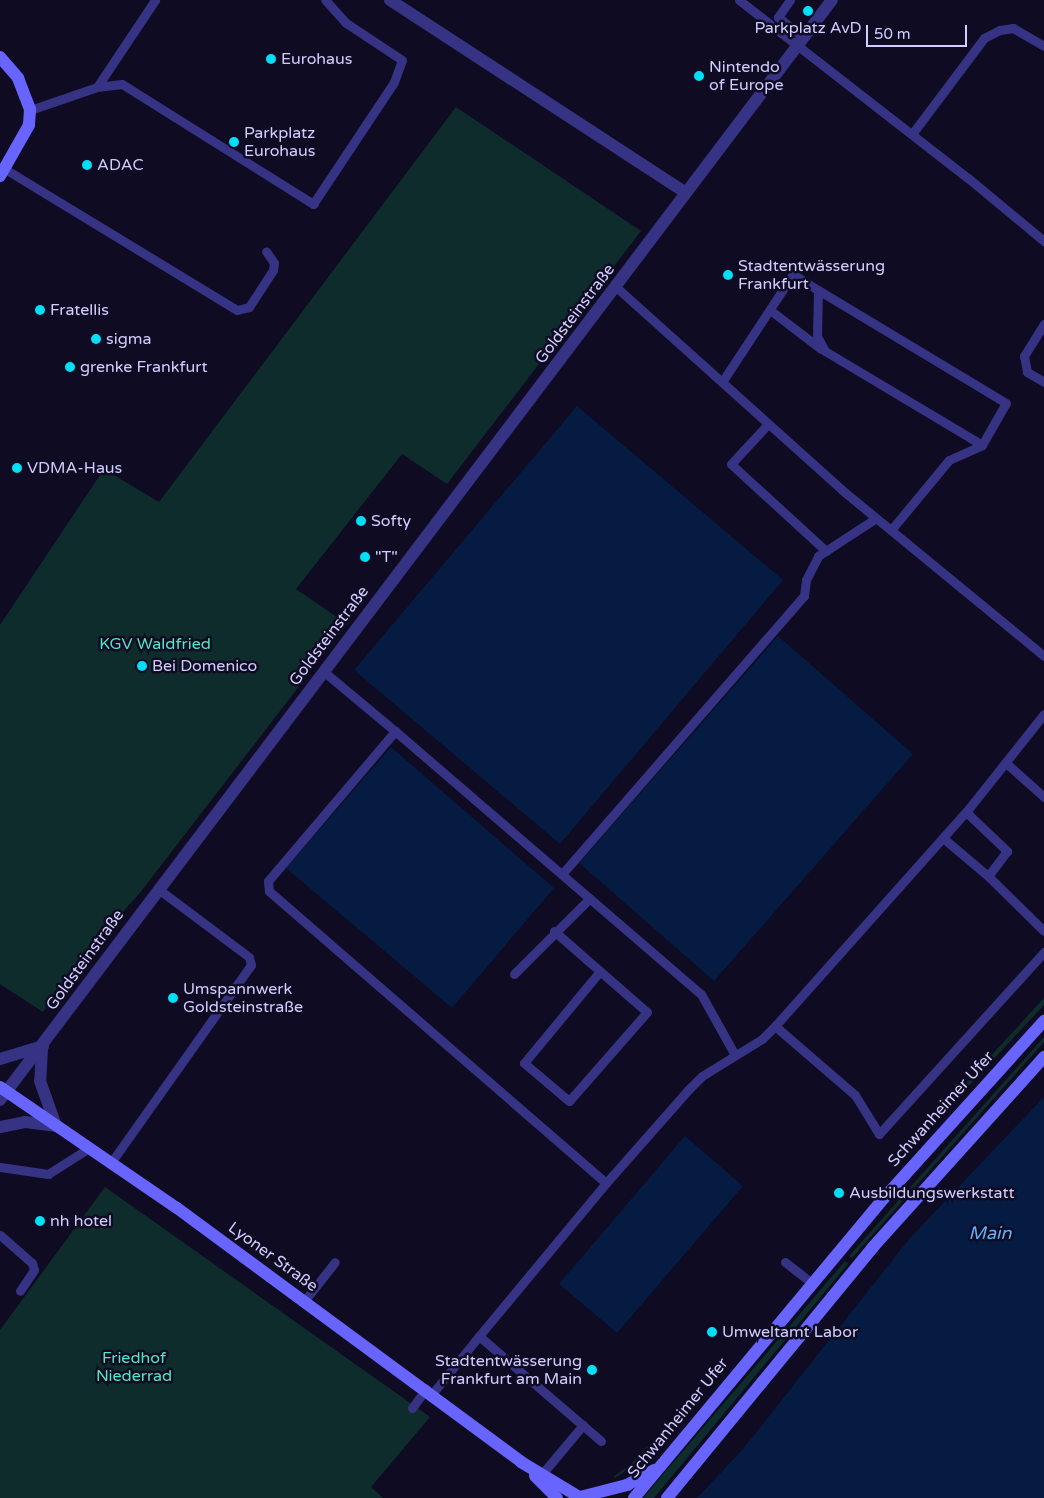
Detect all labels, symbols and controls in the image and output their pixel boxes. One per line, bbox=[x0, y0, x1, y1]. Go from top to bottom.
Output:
marker: Parkplatz AvD bbox=[802, 5, 814, 17]
scale bar bbox=[869, 15, 970, 47]
place label: Parkplatz AvD bbox=[754, 18, 862, 38]
text: 50 m bbox=[874, 25, 911, 43]
place label: Eurohaus bbox=[281, 49, 352, 69]
marker: Eurohaus bbox=[265, 53, 277, 65]
place label: Nintendo of Europe bbox=[709, 57, 783, 95]
marker: Nintendo of Europe bbox=[693, 70, 705, 82]
place label: Parkplatz Eurohaus bbox=[244, 123, 315, 161]
marker: Parkplatz Eurohaus bbox=[228, 136, 240, 148]
place label: ADAC bbox=[97, 155, 144, 175]
marker: ADAC bbox=[81, 159, 93, 171]
place label: Stadtentwässerung Frankfurt bbox=[738, 256, 885, 294]
street label: Goldsteinstraße bbox=[531, 260, 619, 368]
marker: Stadtentwässerung Frankfurt bbox=[722, 269, 734, 281]
place label: Fratellis bbox=[50, 300, 109, 320]
marker: Fratellis bbox=[34, 304, 46, 316]
place label: sigma bbox=[106, 329, 151, 349]
marker: sigma bbox=[90, 333, 102, 345]
place label: grenke Frankfurt bbox=[80, 357, 208, 377]
marker: grenke Frankfurt bbox=[64, 361, 76, 373]
place label: VDMA-Haus bbox=[27, 458, 122, 478]
marker: VDMA-Haus bbox=[11, 462, 23, 474]
place label: Softy bbox=[371, 511, 411, 531]
marker: Softy bbox=[355, 515, 367, 527]
place label: "T" bbox=[375, 547, 398, 567]
marker: "T" bbox=[359, 551, 371, 563]
street label: Goldsteinstraße bbox=[285, 582, 373, 690]
park label: KGV Waldfried bbox=[99, 634, 211, 654]
place label: Bei Domenico bbox=[152, 656, 257, 676]
marker: Bei Domenico bbox=[136, 660, 148, 672]
street label: Goldsteinstraße bbox=[42, 906, 128, 1014]
place label: Umspannwerk Goldsteinstraße bbox=[183, 979, 303, 1017]
marker: Umspannwerk Goldsteinstraße bbox=[167, 992, 179, 1004]
street label: Schwanheimer Ufer bbox=[884, 1047, 998, 1171]
place label: Ausbildungswerkstatt bbox=[849, 1183, 1015, 1203]
marker: Ausbildungswerkstatt bbox=[833, 1187, 845, 1199]
place label: nh hotel bbox=[50, 1211, 112, 1231]
marker: nh hotel bbox=[34, 1215, 46, 1227]
street label: Lyoner Straße bbox=[224, 1218, 322, 1296]
water label: Main bbox=[969, 1222, 1011, 1244]
place label: Umweltamt Labor bbox=[722, 1322, 858, 1342]
marker: Umweltamt Labor bbox=[706, 1326, 718, 1338]
park label: Friedhof Niederrad bbox=[96, 1348, 172, 1386]
place label: Stadtentwässerung Frankfurt am Main bbox=[435, 1351, 582, 1389]
street label: Schwanheimer Ufer bbox=[624, 1354, 732, 1482]
marker: Stadtentwässerung Frankfurt am Main bbox=[586, 1364, 598, 1376]

